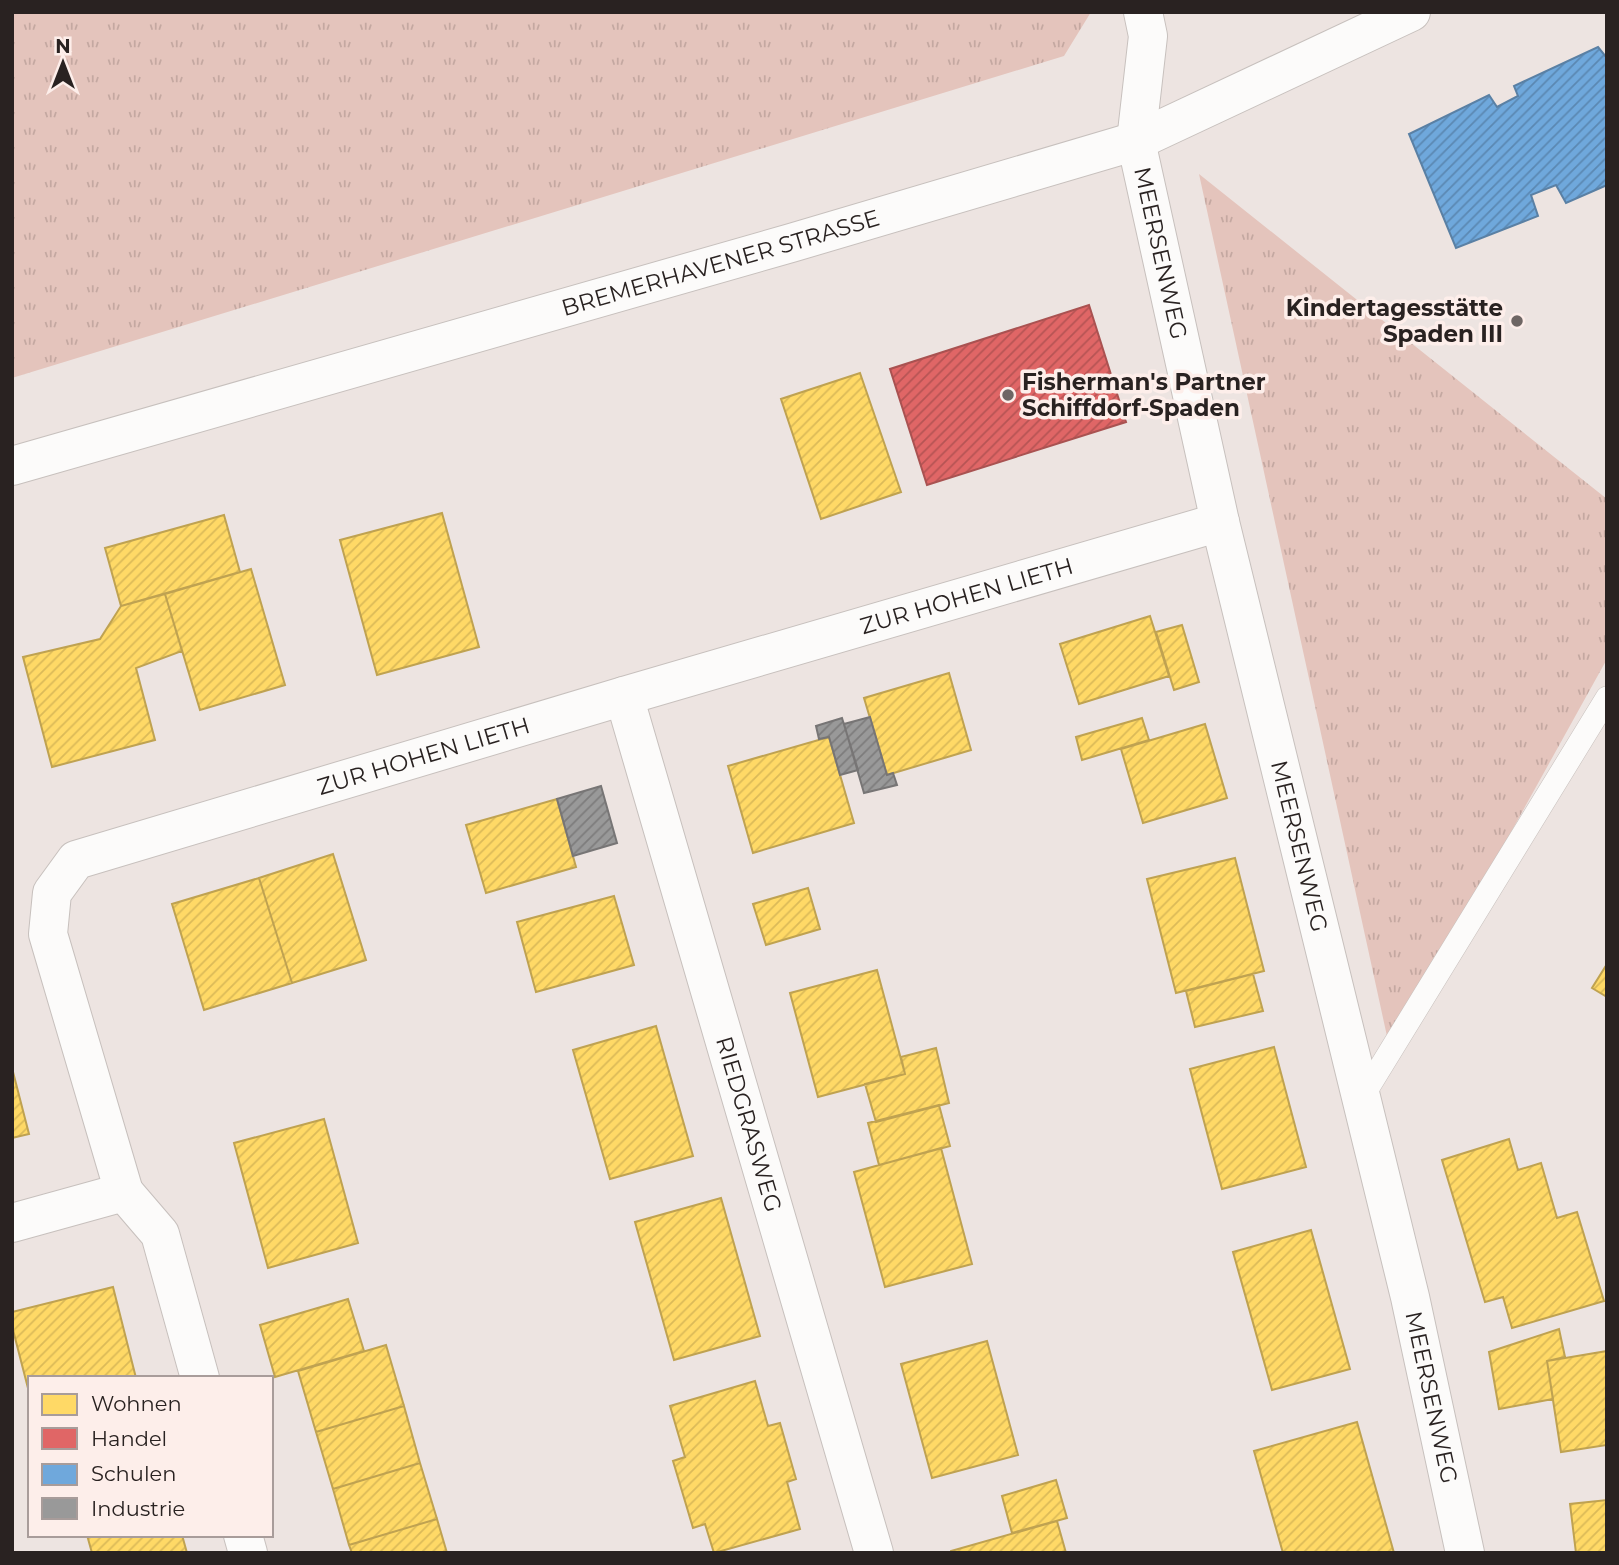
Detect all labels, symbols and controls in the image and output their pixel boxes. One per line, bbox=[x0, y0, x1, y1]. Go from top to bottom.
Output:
north arrow bbox=[28, 28, 98, 98]
text: N bbox=[55, 35, 71, 58]
street label: MEERSENWEG bbox=[1128, 164, 1193, 342]
street label: BREMERHAVENER STRASSE bbox=[558, 204, 883, 322]
place label: Kindertagesstätte Spaden III bbox=[1286, 294, 1503, 348]
marker: Kindertagesstätte Spaden III bbox=[1509, 313, 1525, 329]
place label: Fisherman's Partner Schiffdorf-Spaden bbox=[1022, 368, 1266, 422]
marker: Fisherman's Partner Schiffdorf-Spaden bbox=[1000, 387, 1016, 403]
street label: ZUR HOHEN LIETH bbox=[857, 552, 1076, 640]
street label: ZUR HOHEN LIETH bbox=[314, 711, 533, 801]
street label: MEERSENWEG bbox=[1265, 757, 1334, 935]
street label: RIEDGRASWEG bbox=[710, 1033, 788, 1215]
street label: MEERSENWEG bbox=[1399, 1309, 1464, 1486]
legend bbox=[28, 1376, 273, 1537]
text: Wohnen bbox=[91, 1391, 182, 1416]
text: Handel bbox=[91, 1426, 167, 1451]
text: Schulen bbox=[91, 1461, 176, 1486]
text: Industrie bbox=[91, 1496, 185, 1521]

